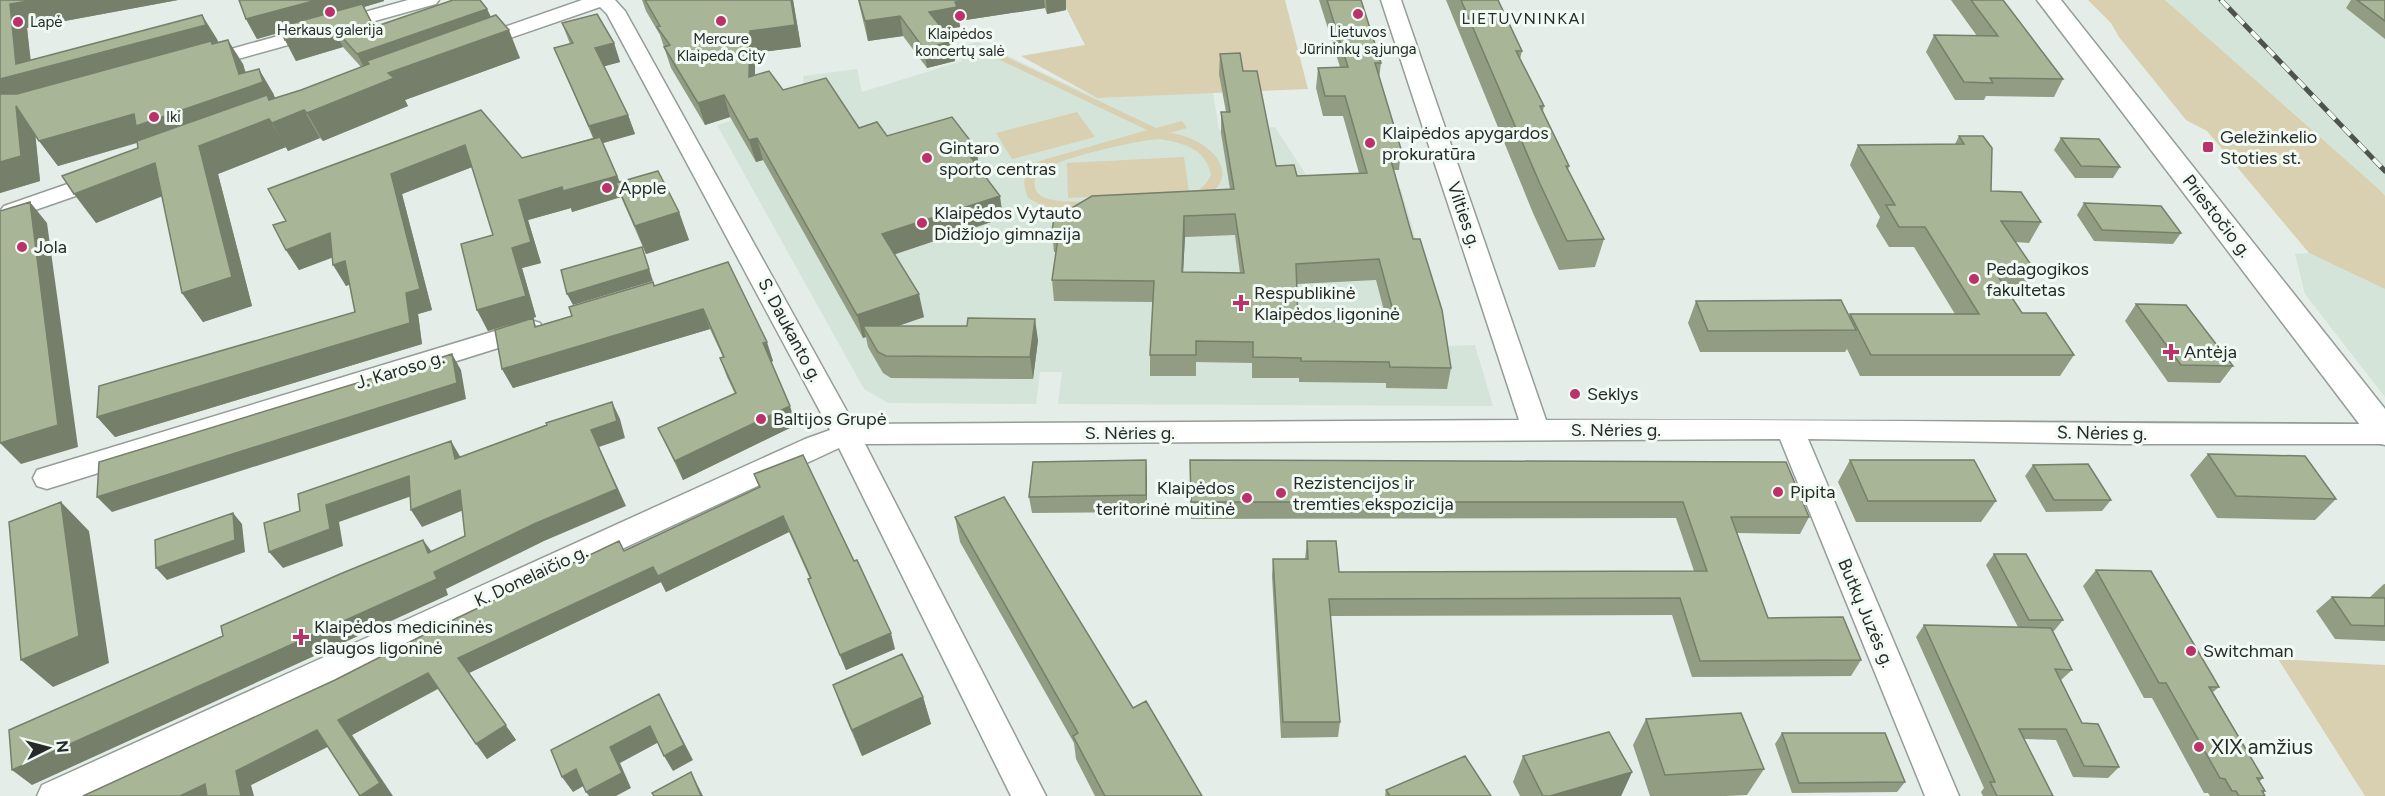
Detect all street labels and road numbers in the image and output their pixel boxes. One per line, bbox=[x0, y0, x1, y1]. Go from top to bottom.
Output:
street label: Priestočio g. bbox=[2178, 170, 2256, 262]
street label: Vilties g. bbox=[1442, 179, 1486, 251]
street label: S. Daukanto g. bbox=[753, 274, 827, 386]
street label: J. Karoso g. bbox=[353, 346, 447, 394]
street label: S. Nėries g. bbox=[1571, 419, 1661, 441]
street label: S. Nėries g. bbox=[2057, 421, 2147, 445]
street label: S. Nėries g. bbox=[1085, 422, 1175, 444]
street label: K. Donelaičio g. bbox=[471, 540, 591, 612]
street label: Butkų Juzės g. bbox=[1833, 555, 1899, 671]

